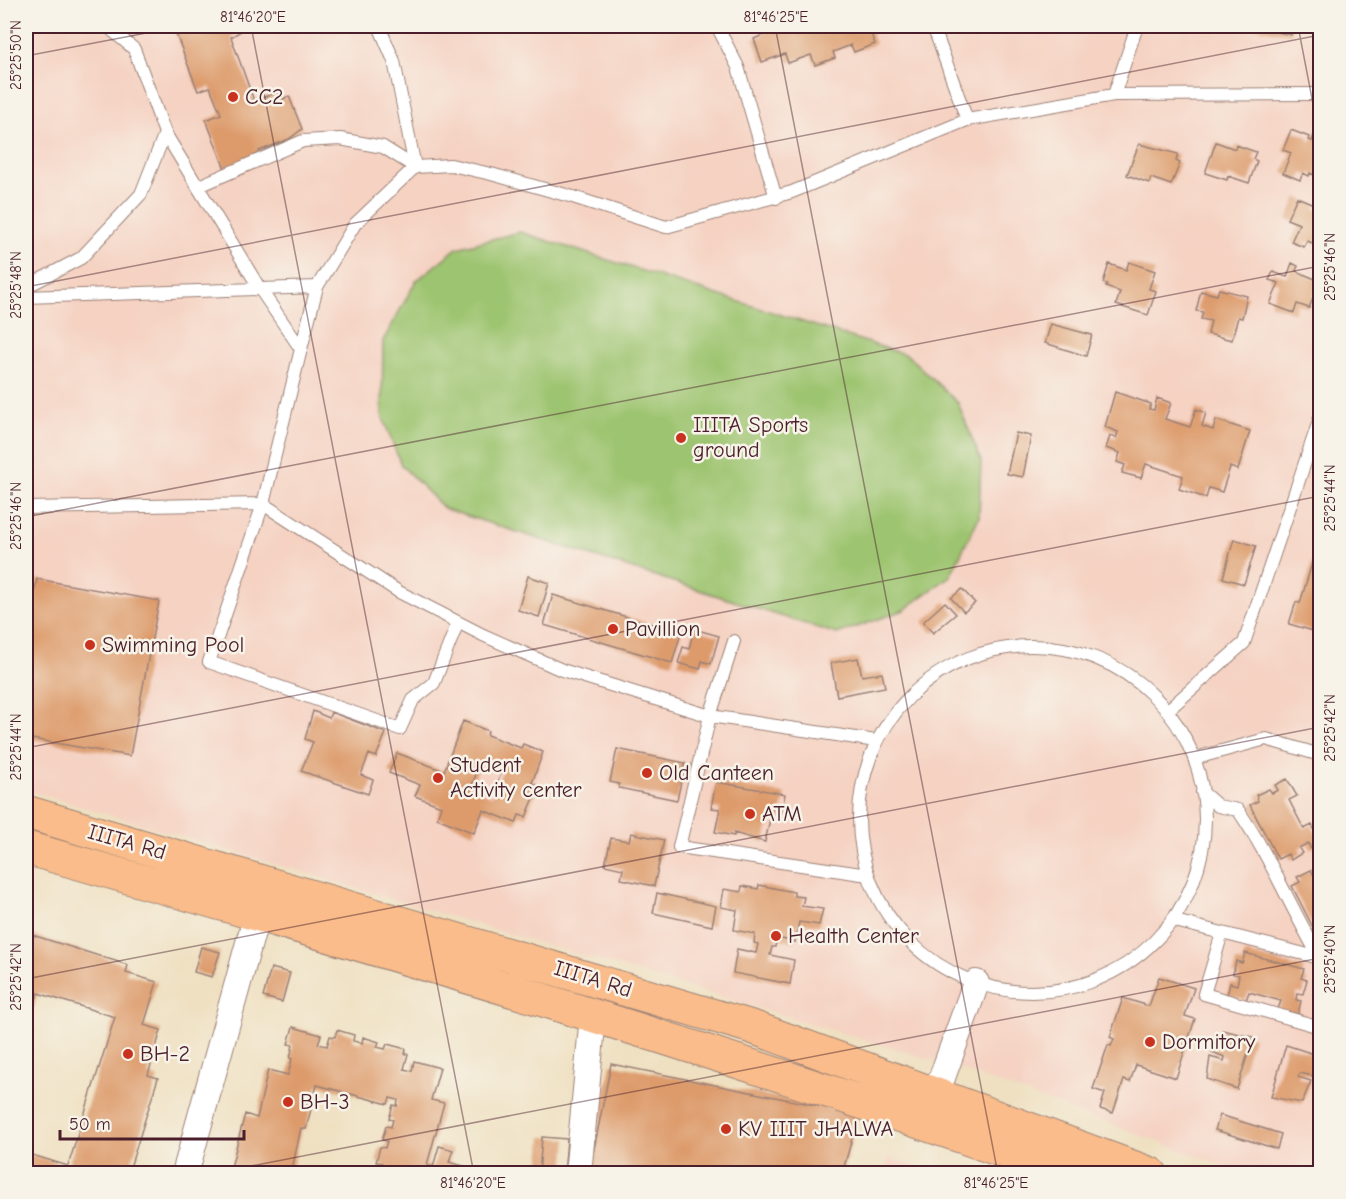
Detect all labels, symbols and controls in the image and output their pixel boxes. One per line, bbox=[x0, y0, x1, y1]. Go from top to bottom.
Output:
text: 81°46'20"E bbox=[220, 8, 286, 26]
text: 81°46'25"E bbox=[744, 8, 808, 26]
text: 25°25'50"N bbox=[7, 20, 25, 90]
place label: CC2 bbox=[245, 84, 284, 110]
marker: CC2 bbox=[226, 90, 240, 104]
text: 25°25'46"N bbox=[1321, 233, 1339, 301]
text: 25°25'48"N bbox=[7, 251, 25, 319]
place label: IIITA Sports ground bbox=[693, 412, 808, 463]
marker: IIITA Sports ground bbox=[674, 431, 688, 445]
text: 25°25'44"N bbox=[1321, 464, 1339, 532]
text: 25°25'46"N bbox=[7, 482, 25, 550]
place label: Pavillion bbox=[625, 616, 700, 642]
marker: Pavillion bbox=[606, 622, 620, 636]
place label: Swimming Pool bbox=[102, 632, 244, 658]
marker: Swimming Pool bbox=[83, 638, 97, 652]
text: 25°25'42"N bbox=[1321, 694, 1339, 762]
text: 25°25'44"N bbox=[7, 713, 25, 781]
place label: Student Activity center bbox=[450, 752, 582, 803]
place label: Old Canteen bbox=[659, 760, 774, 786]
marker: Old Canteen bbox=[640, 766, 654, 780]
marker: Student Activity center bbox=[431, 771, 445, 785]
place label: ATM bbox=[762, 801, 802, 827]
marker: ATM bbox=[743, 807, 757, 821]
street label: IIITA Rd bbox=[85, 818, 169, 866]
place label: Health Center bbox=[788, 923, 919, 949]
text: 25°25'40"N bbox=[1321, 925, 1339, 994]
marker: Health Center bbox=[769, 929, 783, 943]
text: 25°25'42"N bbox=[7, 943, 25, 1011]
street label: IIITA Rd bbox=[551, 955, 635, 1003]
place label: Dormitory bbox=[1162, 1029, 1255, 1055]
marker: Dormitory bbox=[1143, 1035, 1157, 1049]
place label: BH-2 bbox=[140, 1041, 190, 1067]
marker: BH-2 bbox=[121, 1047, 135, 1061]
place label: BH-3 bbox=[300, 1089, 350, 1115]
marker: BH-3 bbox=[281, 1095, 295, 1109]
scale bar bbox=[60, 1103, 244, 1141]
text: 50 m bbox=[69, 1114, 111, 1135]
place label: KV IIIT JHALWA bbox=[738, 1116, 894, 1142]
marker: KV IIIT JHALWA bbox=[719, 1122, 733, 1136]
text: 81°46'20"E bbox=[440, 1174, 506, 1192]
text: 81°46'25"E bbox=[964, 1174, 1028, 1192]

